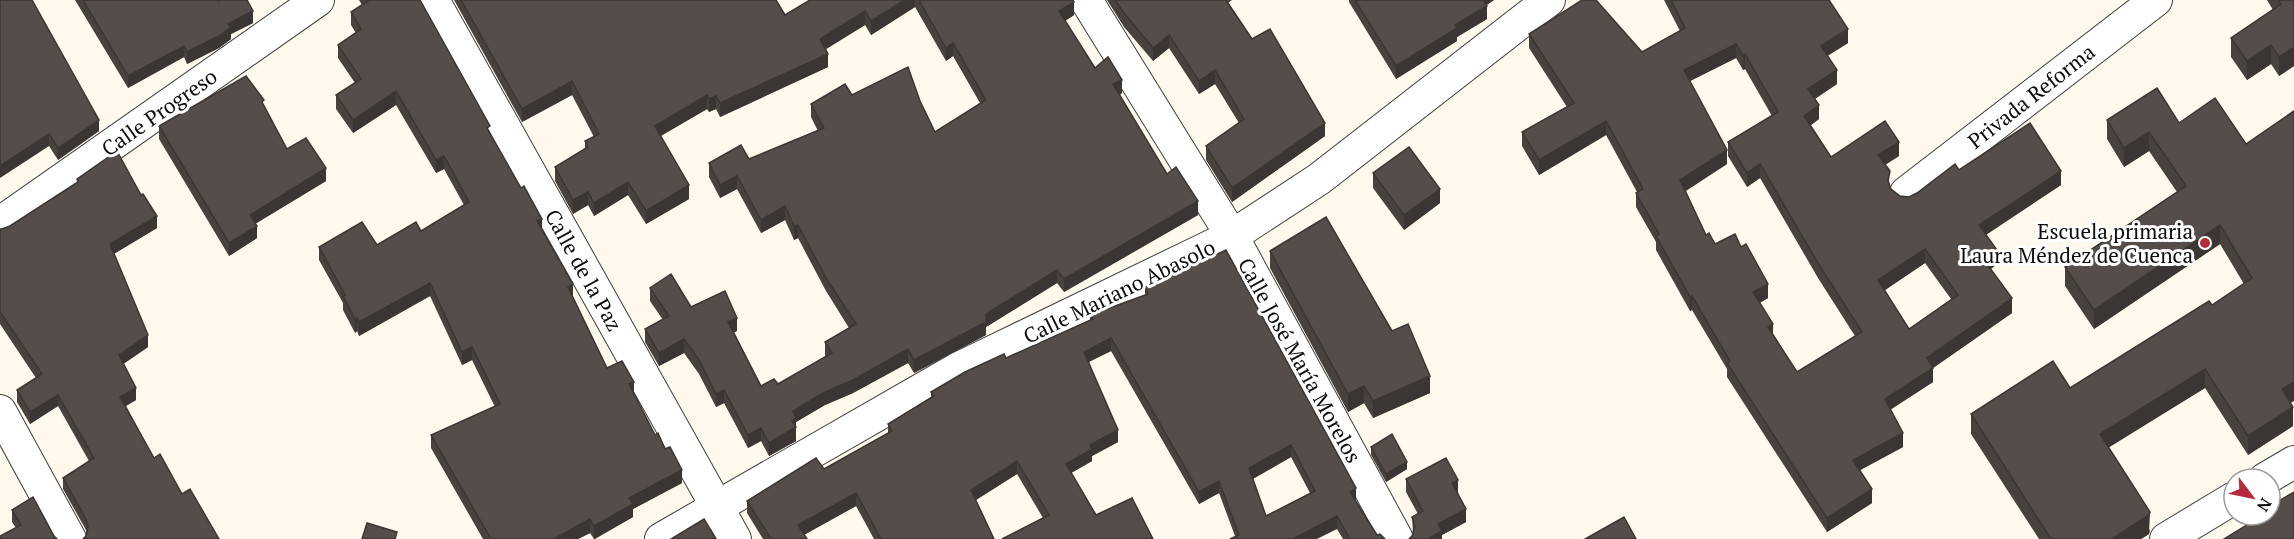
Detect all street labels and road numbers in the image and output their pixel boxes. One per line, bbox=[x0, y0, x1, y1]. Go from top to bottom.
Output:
street label: Privada Reforma bbox=[1962, 37, 2101, 155]
street label: Calle Progreso bbox=[96, 62, 222, 162]
street label: Calle de la Paz bbox=[539, 204, 629, 336]
street label: Calle Mariano Abasolo bbox=[1018, 232, 1220, 350]
street label: Calle José María Morelos bbox=[1232, 252, 1368, 468]

